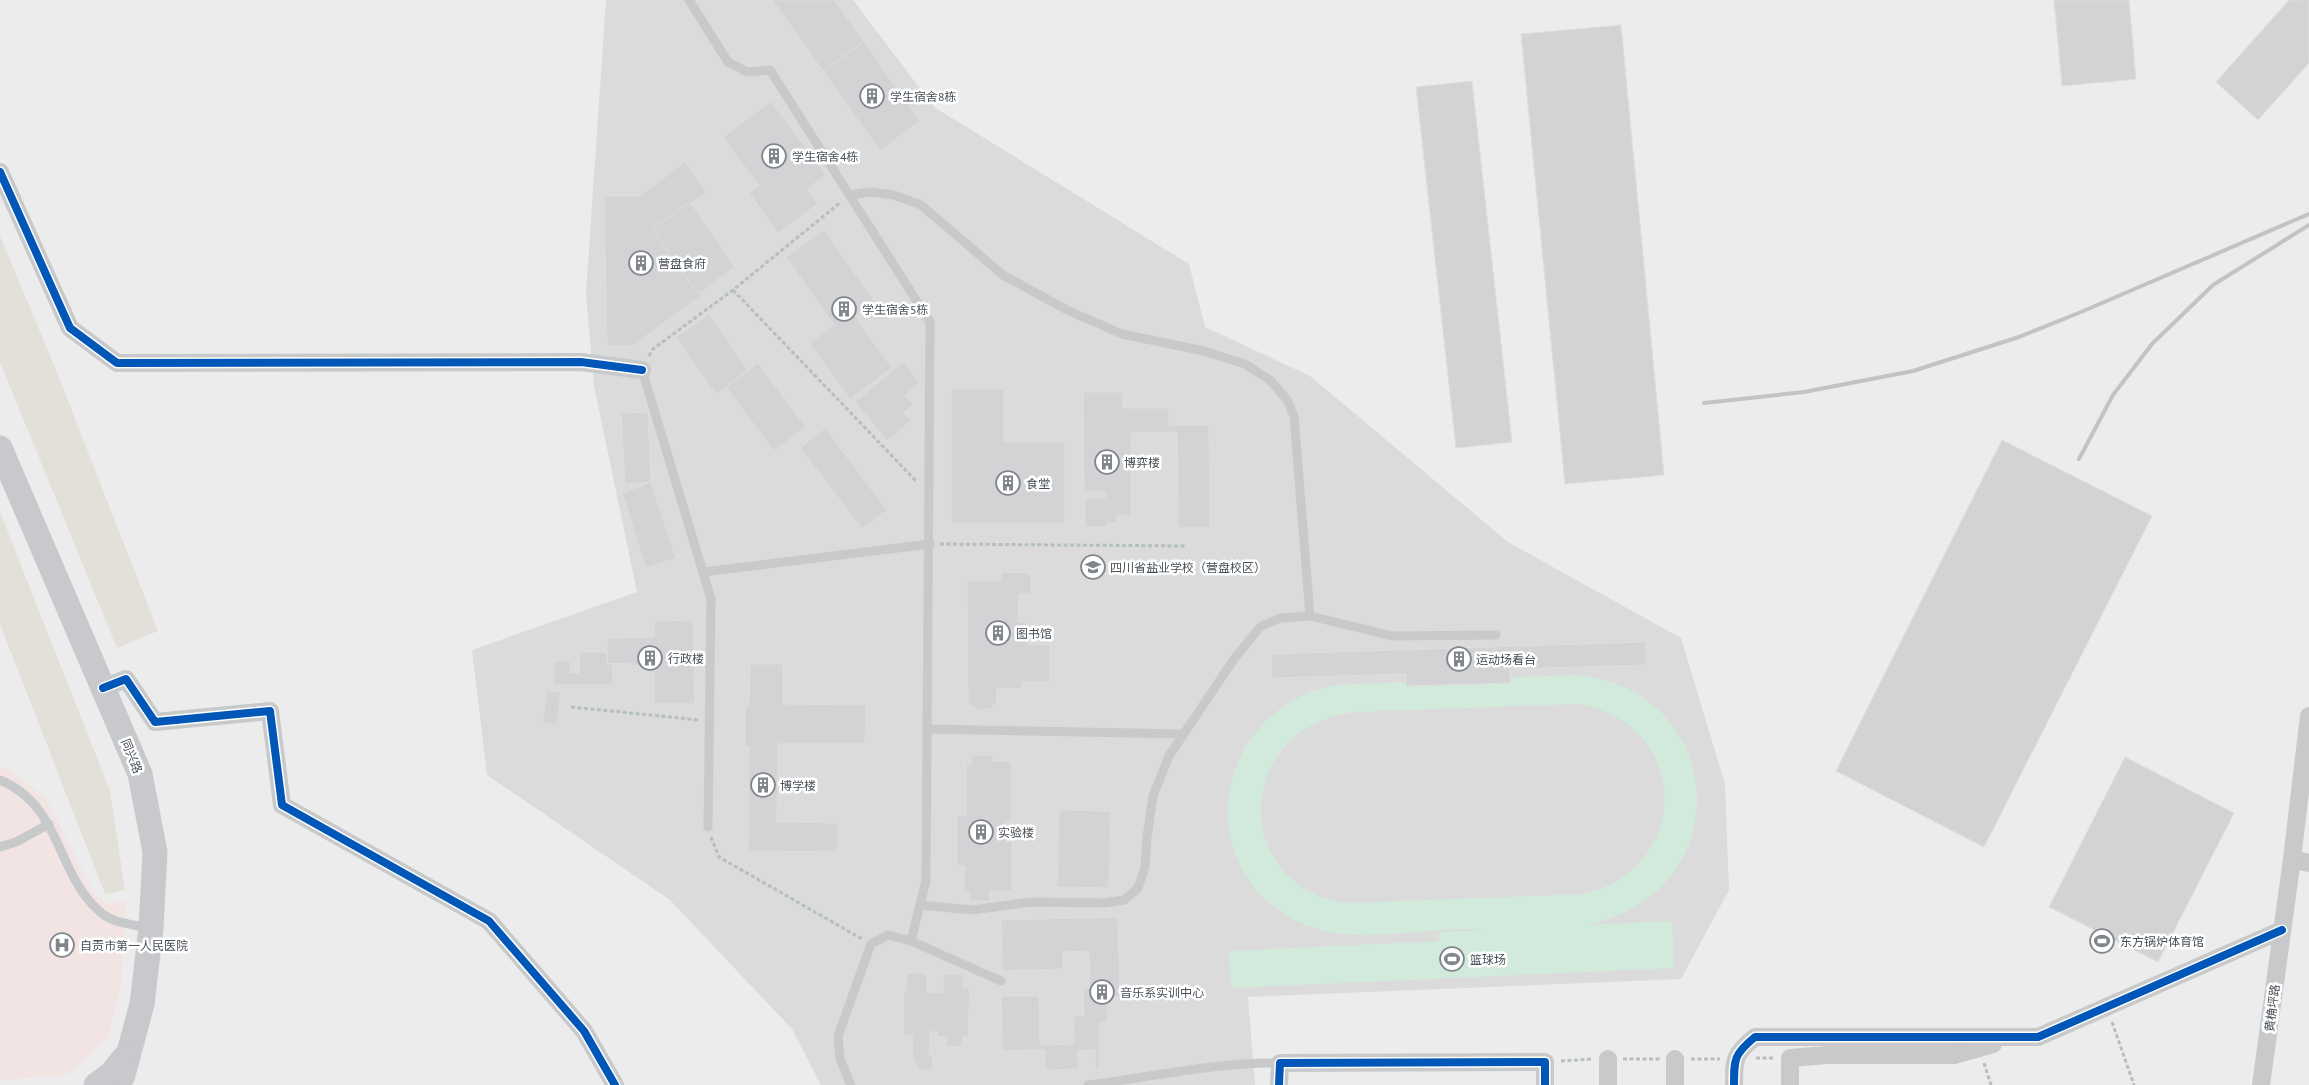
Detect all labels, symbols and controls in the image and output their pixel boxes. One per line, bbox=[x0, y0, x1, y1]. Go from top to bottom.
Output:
building icon: 学生宿舍8栋 bbox=[859, 83, 885, 109]
place label: 学生宿舍8栋 bbox=[890, 89, 957, 104]
building icon: 学生宿舍4栋 bbox=[761, 143, 787, 169]
place label: 学生宿舍4栋 bbox=[792, 149, 859, 164]
building icon: 营盘食府 bbox=[628, 250, 654, 276]
place label: 营盘食府 bbox=[658, 256, 706, 271]
building icon: 学生宿舍5栋 bbox=[831, 296, 857, 322]
place label: 学生宿舍5栋 bbox=[862, 302, 929, 317]
building icon: 博弈楼 bbox=[1094, 449, 1120, 475]
place label: 博弈楼 bbox=[1124, 455, 1160, 470]
building icon: 食堂 bbox=[995, 470, 1021, 496]
place label: 食堂 bbox=[1026, 476, 1050, 491]
school or university icon: 四川省盐业学校（营盘校区） bbox=[1080, 554, 1106, 580]
place label: 四川省盐业学校（营盘校区） bbox=[1110, 560, 1266, 575]
building icon: 图书馆 bbox=[985, 620, 1011, 646]
place label: 图书馆 bbox=[1016, 626, 1052, 641]
building icon: 行政楼 bbox=[637, 645, 663, 671]
building icon: 运动场看台 bbox=[1446, 646, 1472, 672]
place label: 行政楼 bbox=[668, 651, 704, 666]
place label: 运动场看台 bbox=[1476, 652, 1536, 667]
street label: 同兴路 bbox=[118, 736, 146, 776]
building icon: 博学楼 bbox=[750, 772, 776, 798]
place label: 博学楼 bbox=[780, 778, 816, 793]
building icon: 实验楼 bbox=[968, 819, 994, 845]
place label: 实验楼 bbox=[998, 825, 1034, 840]
sports icon: 东方锅炉体育馆 bbox=[2089, 928, 2115, 954]
hospital icon: 自贡市第一人民医院 bbox=[49, 932, 75, 958]
place label: 东方锅炉体育馆 bbox=[2120, 934, 2204, 949]
place label: 自贡市第一人民医院 bbox=[80, 938, 188, 953]
sports icon: 篮球场 bbox=[1439, 946, 1465, 972]
place label: 篮球场 bbox=[1470, 952, 1506, 967]
building icon: 音乐系实训中心 bbox=[1089, 979, 1115, 1005]
street label: 黄桷坪路 bbox=[2262, 983, 2282, 1033]
place label: 音乐系实训中心 bbox=[1120, 985, 1204, 1000]

